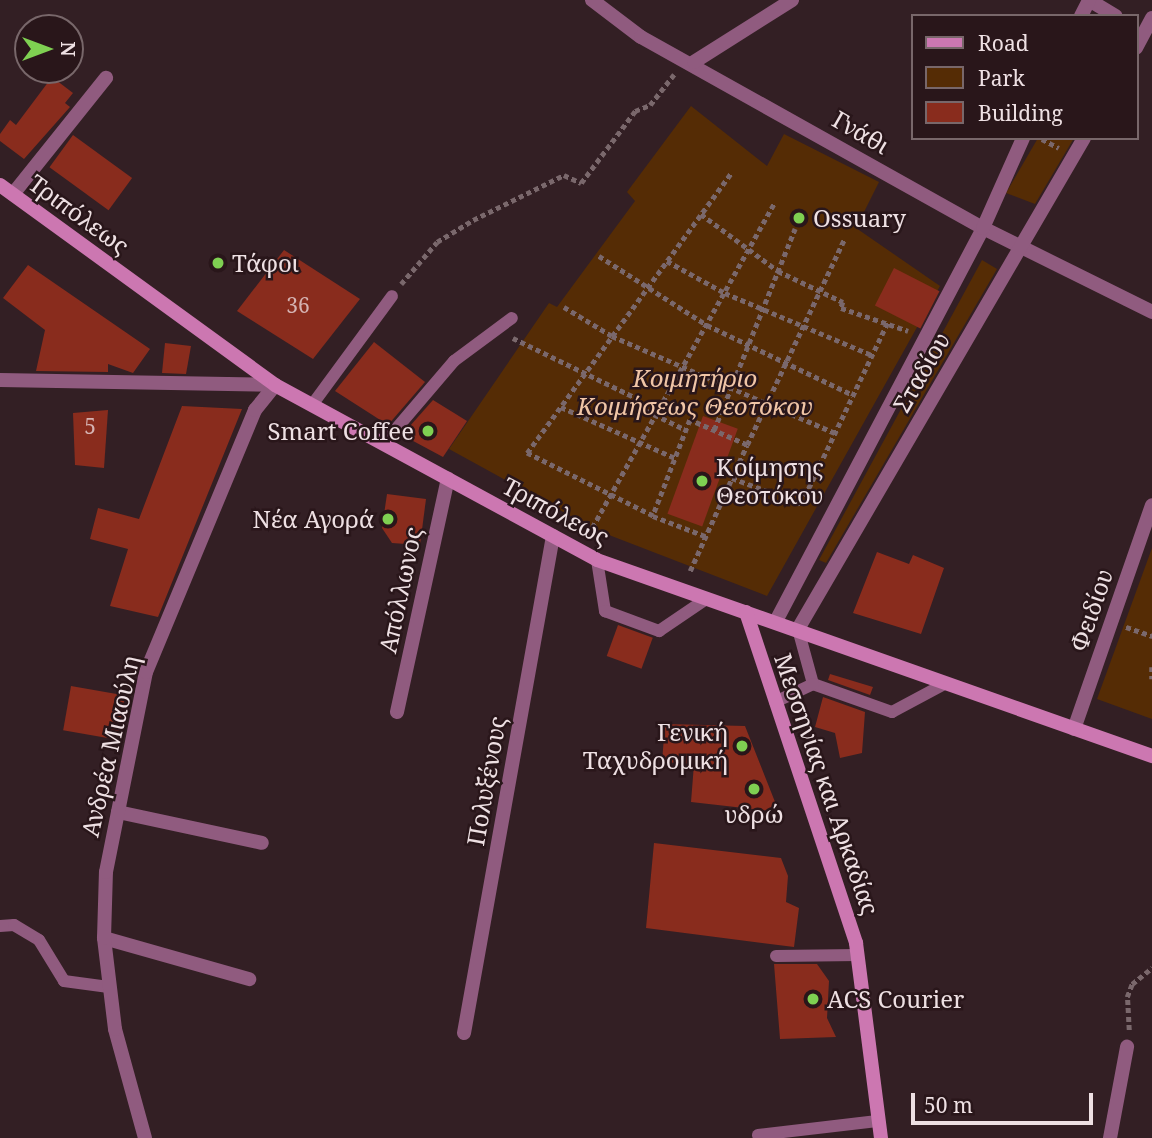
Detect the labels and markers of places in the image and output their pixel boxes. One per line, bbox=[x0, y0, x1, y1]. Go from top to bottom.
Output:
place label: Ossuary bbox=[813, 204, 906, 232]
marker: Ossuary bbox=[791, 210, 807, 226]
place label: Τάφοι bbox=[232, 249, 299, 277]
marker: Τάφοι bbox=[210, 255, 226, 271]
place label: Smart Coffee bbox=[268, 417, 414, 445]
marker: Smart Coffee bbox=[420, 423, 436, 439]
place label: Κοίμησης Θεοτόκου bbox=[716, 453, 824, 509]
marker: Κοίμησης Θεοτόκου bbox=[694, 473, 710, 489]
place label: Νέα Αγορά bbox=[252, 505, 374, 533]
marker: Νέα Αγορά bbox=[380, 511, 396, 527]
place label: Γενική Ταχυδρομική bbox=[583, 718, 728, 774]
marker: Γενική Ταχυδρομική bbox=[734, 738, 750, 754]
marker: υδρώ bbox=[746, 781, 762, 797]
place label: υδρώ bbox=[724, 800, 784, 828]
place label: ACS Courier bbox=[827, 985, 964, 1013]
marker: ACS Courier bbox=[805, 991, 821, 1007]

